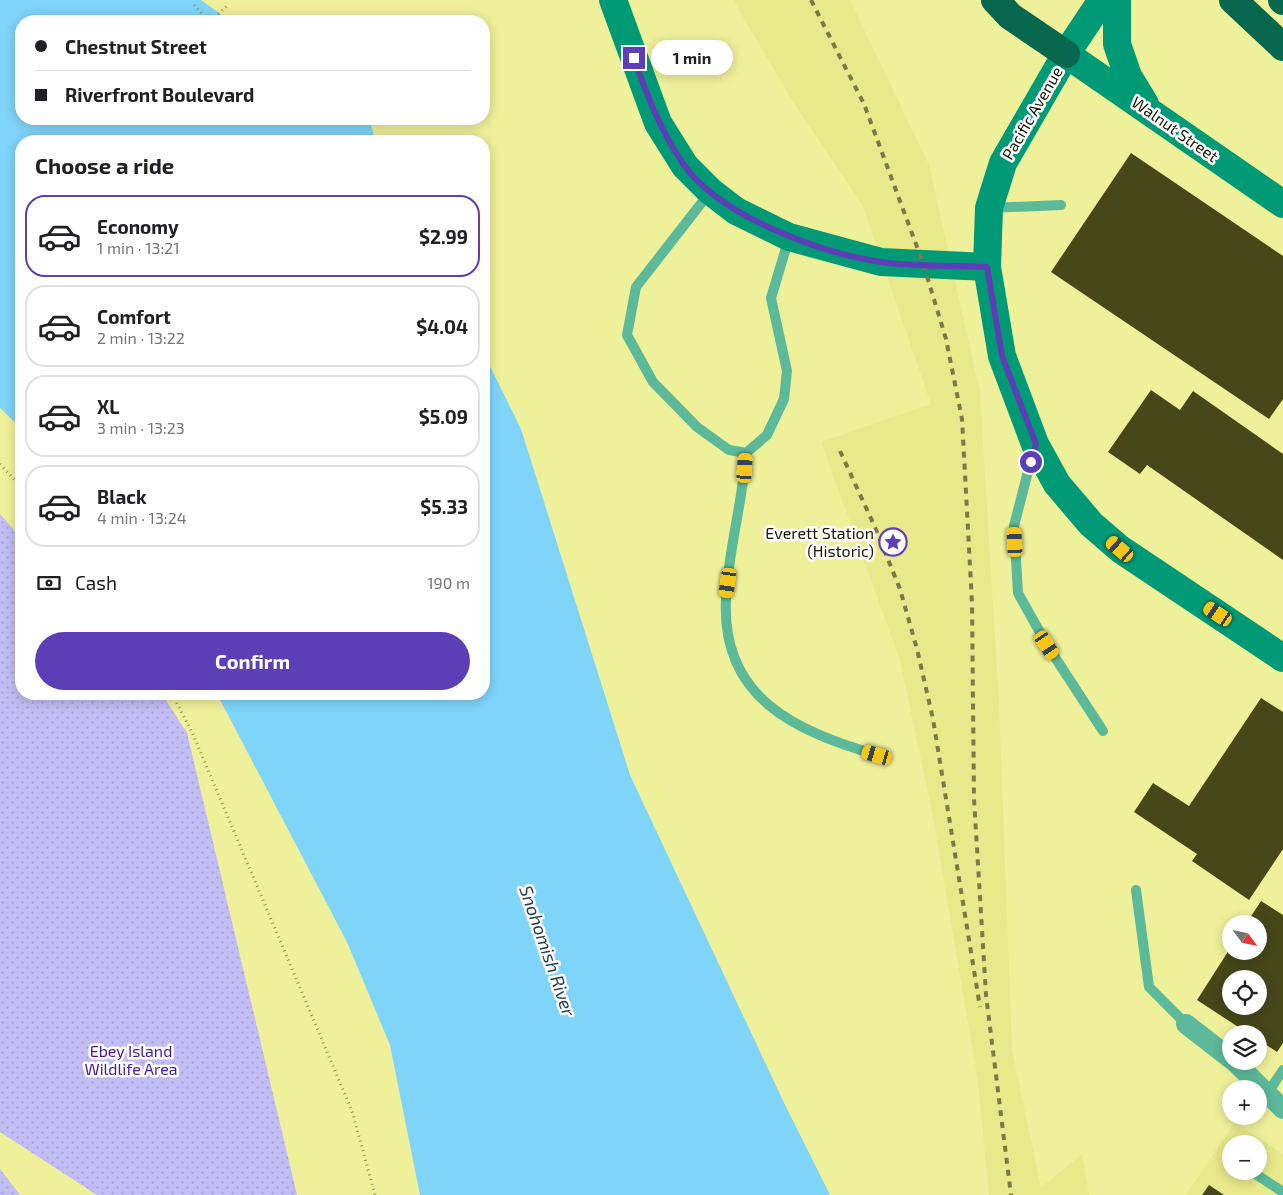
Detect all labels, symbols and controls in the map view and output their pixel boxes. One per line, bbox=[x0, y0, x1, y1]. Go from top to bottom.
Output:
text: Chestnut Street bbox=[65, 35, 207, 58]
callout: 1 min bbox=[652, 40, 734, 76]
route end bbox=[623, 47, 645, 69]
text: 1 min bbox=[673, 48, 711, 67]
street label: Pacific Avenue bbox=[997, 63, 1066, 163]
text: Riverfront Boulevard bbox=[65, 83, 254, 106]
street label: Walnut Street bbox=[1128, 92, 1222, 165]
text: Choose a ride bbox=[35, 152, 174, 178]
icon: car bbox=[37, 214, 82, 259]
text: Economy bbox=[97, 215, 179, 238]
text: $2.99 bbox=[419, 225, 468, 248]
text: 1 min · 13:21 bbox=[97, 238, 180, 257]
icon: car bbox=[37, 304, 82, 349]
text: Comfort bbox=[97, 305, 171, 328]
text: $4.04 bbox=[416, 315, 468, 338]
text: 2 min · 13:22 bbox=[97, 328, 185, 347]
icon: car bbox=[37, 394, 82, 439]
text: XL bbox=[97, 395, 119, 418]
text: $5.09 bbox=[419, 405, 468, 428]
text: 3 min · 13:23 bbox=[97, 418, 185, 437]
route start bbox=[1020, 451, 1042, 473]
car bbox=[736, 453, 753, 483]
icon: car bbox=[37, 484, 82, 529]
text: Black bbox=[97, 485, 147, 508]
text: $5.33 bbox=[420, 495, 468, 518]
text: 4 min · 13:24 bbox=[97, 508, 186, 527]
place label: Everett Station (Historic) bbox=[765, 523, 874, 560]
place icon: Everett Station (Historic) bbox=[878, 527, 908, 557]
car bbox=[1006, 527, 1023, 557]
car bbox=[1103, 533, 1136, 565]
car bbox=[718, 567, 737, 599]
icon: cash bbox=[35, 569, 63, 597]
text: Cash bbox=[75, 571, 117, 594]
text: 190 m bbox=[427, 573, 470, 592]
car bbox=[1201, 599, 1234, 629]
car bbox=[1032, 628, 1061, 662]
button: Confirm bbox=[35, 632, 470, 690]
car bbox=[860, 744, 893, 766]
water label: Snohomish River bbox=[515, 882, 581, 1020]
north arrow bbox=[1222, 915, 1268, 960]
map controls bbox=[1222, 915, 1267, 1180]
button: locate bbox=[1222, 970, 1267, 1015]
button: layers bbox=[1222, 1025, 1267, 1070]
park label: Ebey Island Wildlife Area bbox=[84, 1041, 178, 1078]
button: + bbox=[1222, 1080, 1267, 1125]
button: − bbox=[1222, 1135, 1267, 1180]

